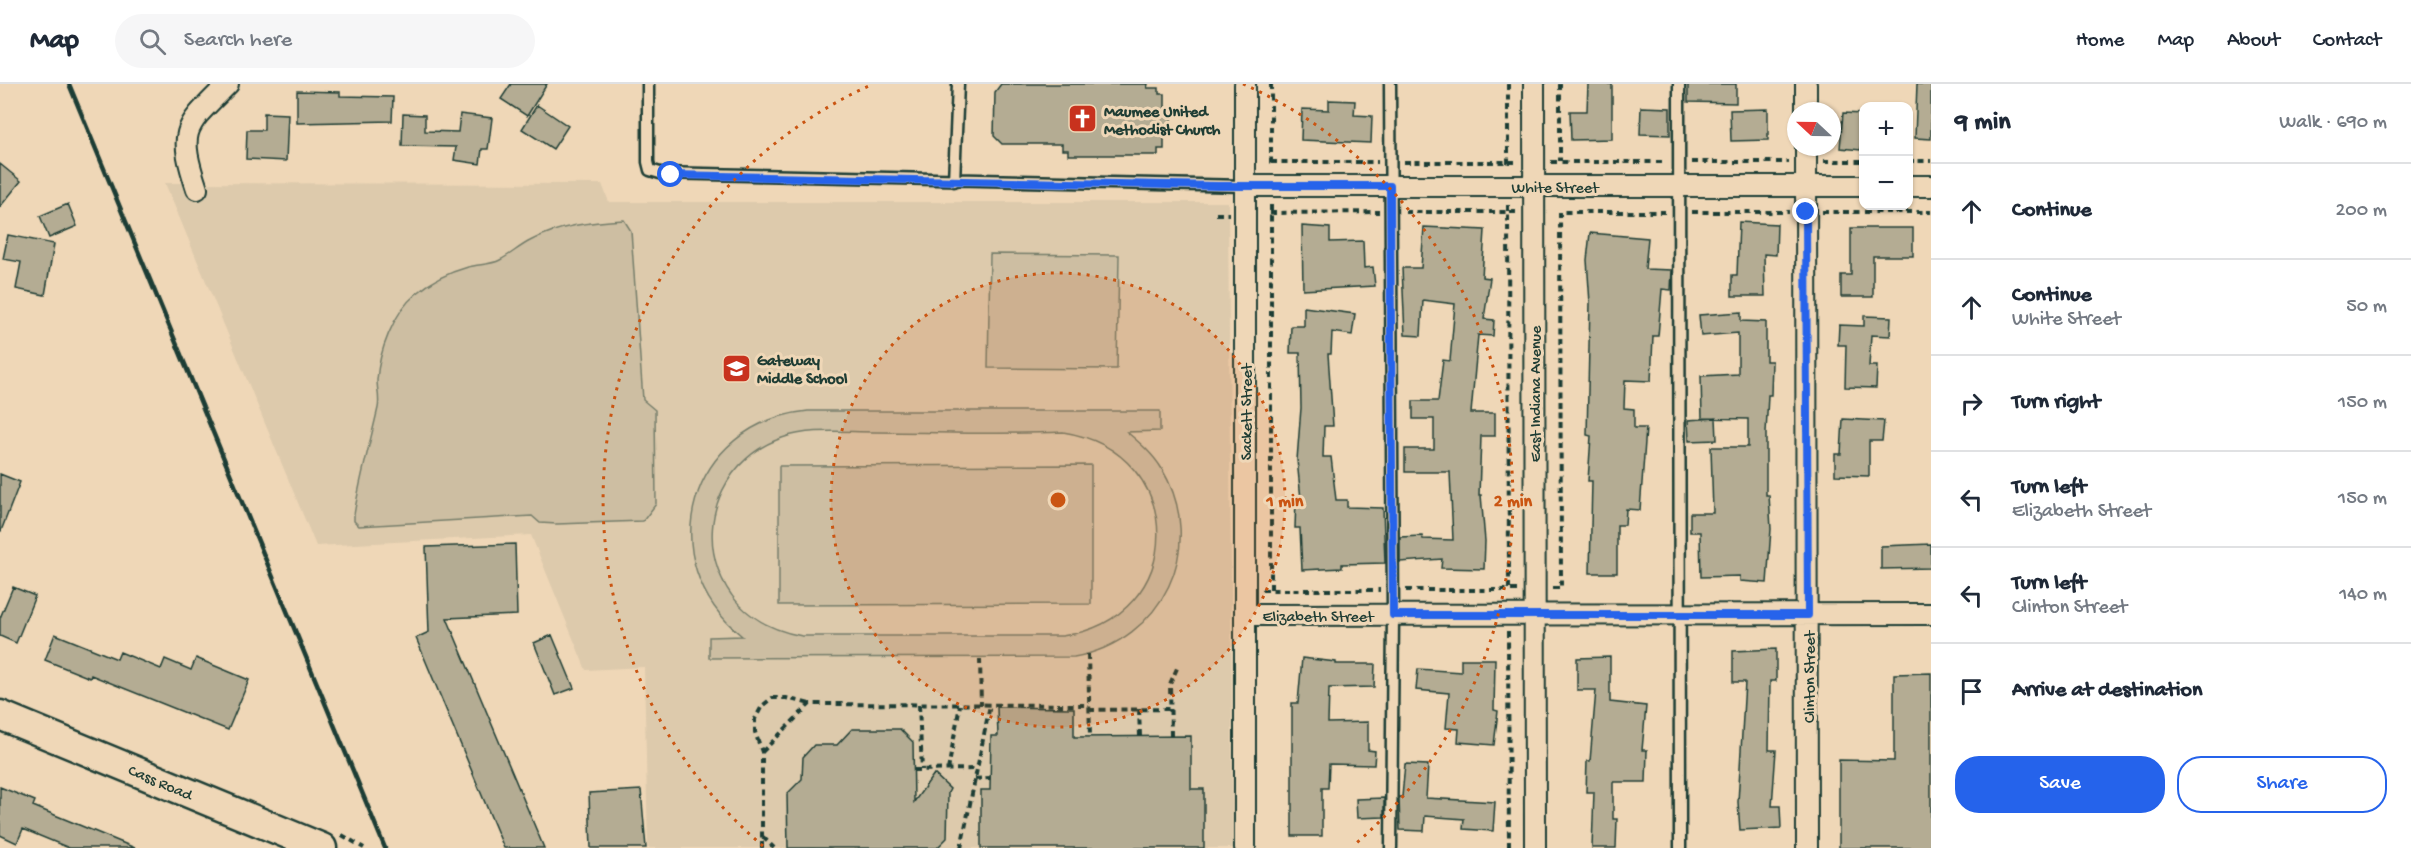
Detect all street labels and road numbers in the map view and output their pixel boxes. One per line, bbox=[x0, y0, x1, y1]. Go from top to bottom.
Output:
street label: White Street bbox=[1512, 180, 1600, 199]
street label: East Indiana Avenue bbox=[1528, 325, 1547, 462]
street label: Sackett Street bbox=[1239, 362, 1258, 460]
street label: Elizabeth Street bbox=[1262, 609, 1375, 628]
street label: Clinton Street bbox=[1802, 629, 1821, 723]
street label: Cass Road bbox=[125, 762, 196, 807]

